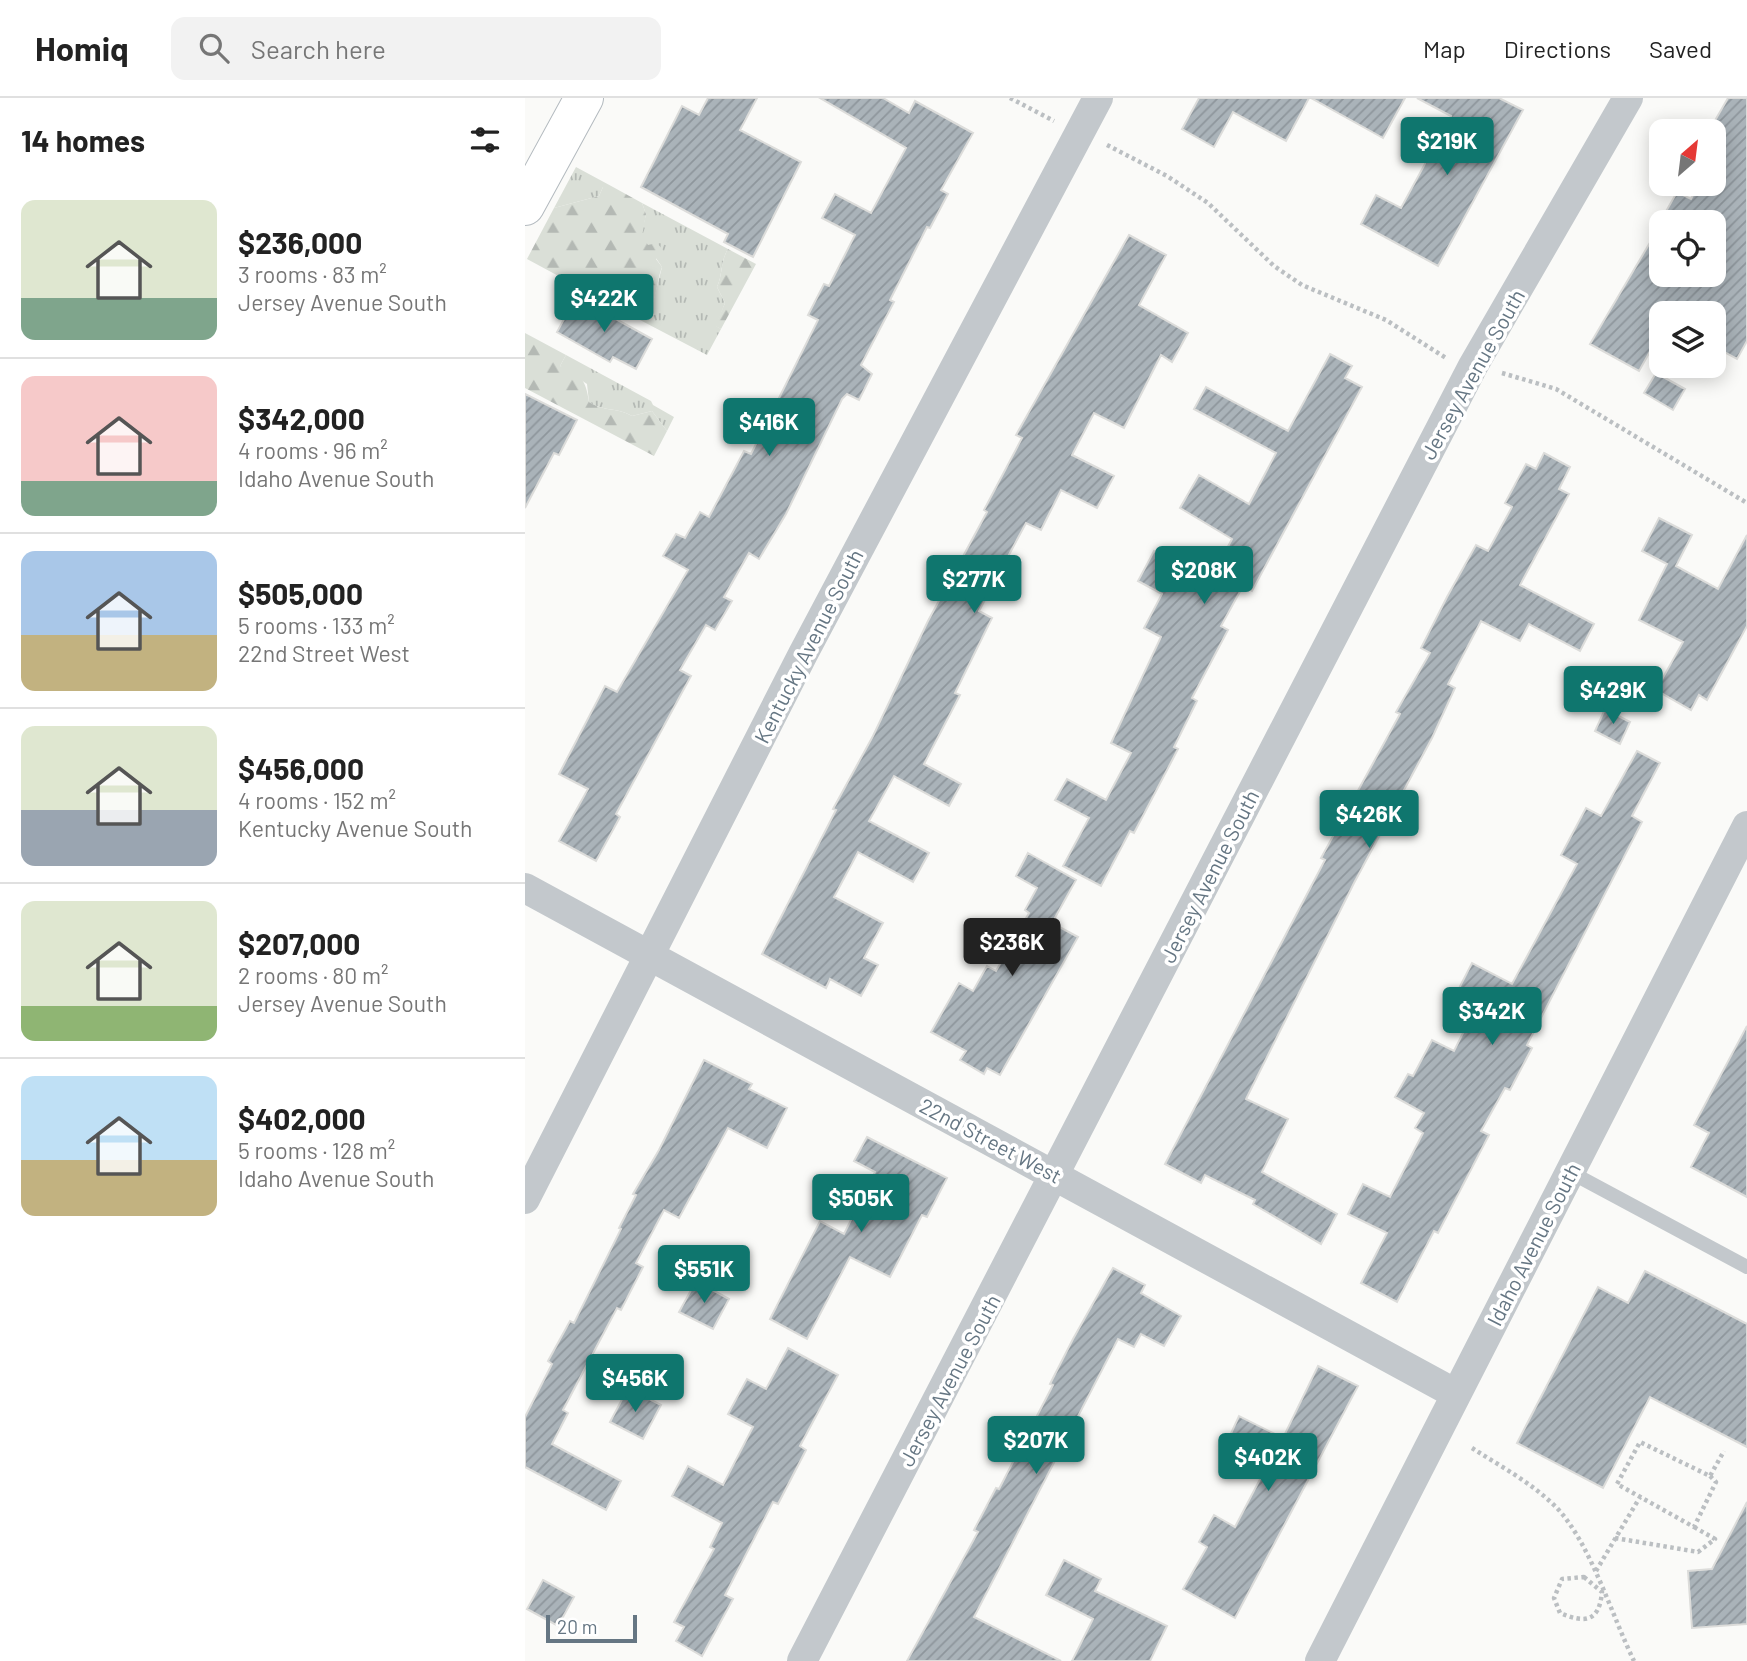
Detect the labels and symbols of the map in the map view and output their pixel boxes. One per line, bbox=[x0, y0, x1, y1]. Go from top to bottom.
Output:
pin: $219K bbox=[1398, 118, 1496, 177]
north arrow bbox=[1649, 119, 1725, 196]
pin: $422K bbox=[555, 274, 653, 334]
street label: Jersey Avenue South bbox=[1415, 285, 1529, 463]
pin: $416K bbox=[720, 398, 818, 458]
street label: Kentucky Avenue South bbox=[748, 545, 868, 747]
pin: $208K bbox=[1155, 546, 1253, 606]
pin: $277K bbox=[925, 556, 1023, 615]
pin: $429K bbox=[1564, 666, 1662, 726]
street label: Jersey Avenue South bbox=[1155, 785, 1263, 967]
pin: $426K bbox=[1320, 790, 1418, 850]
pin: $236K bbox=[963, 918, 1061, 978]
pin: $342K bbox=[1443, 988, 1541, 1047]
street label: 22nd Street West bbox=[916, 1092, 1066, 1188]
street label: Idaho Avenue South bbox=[1481, 1158, 1585, 1330]
pin: $505K bbox=[812, 1174, 910, 1234]
pin: $551K bbox=[655, 1246, 753, 1305]
street label: Jersey Avenue South bbox=[893, 1290, 1005, 1470]
pin: $456K bbox=[586, 1354, 684, 1414]
pin: $207K bbox=[987, 1416, 1085, 1476]
pin: $402K bbox=[1219, 1434, 1317, 1493]
scale bar bbox=[546, 1612, 637, 1644]

